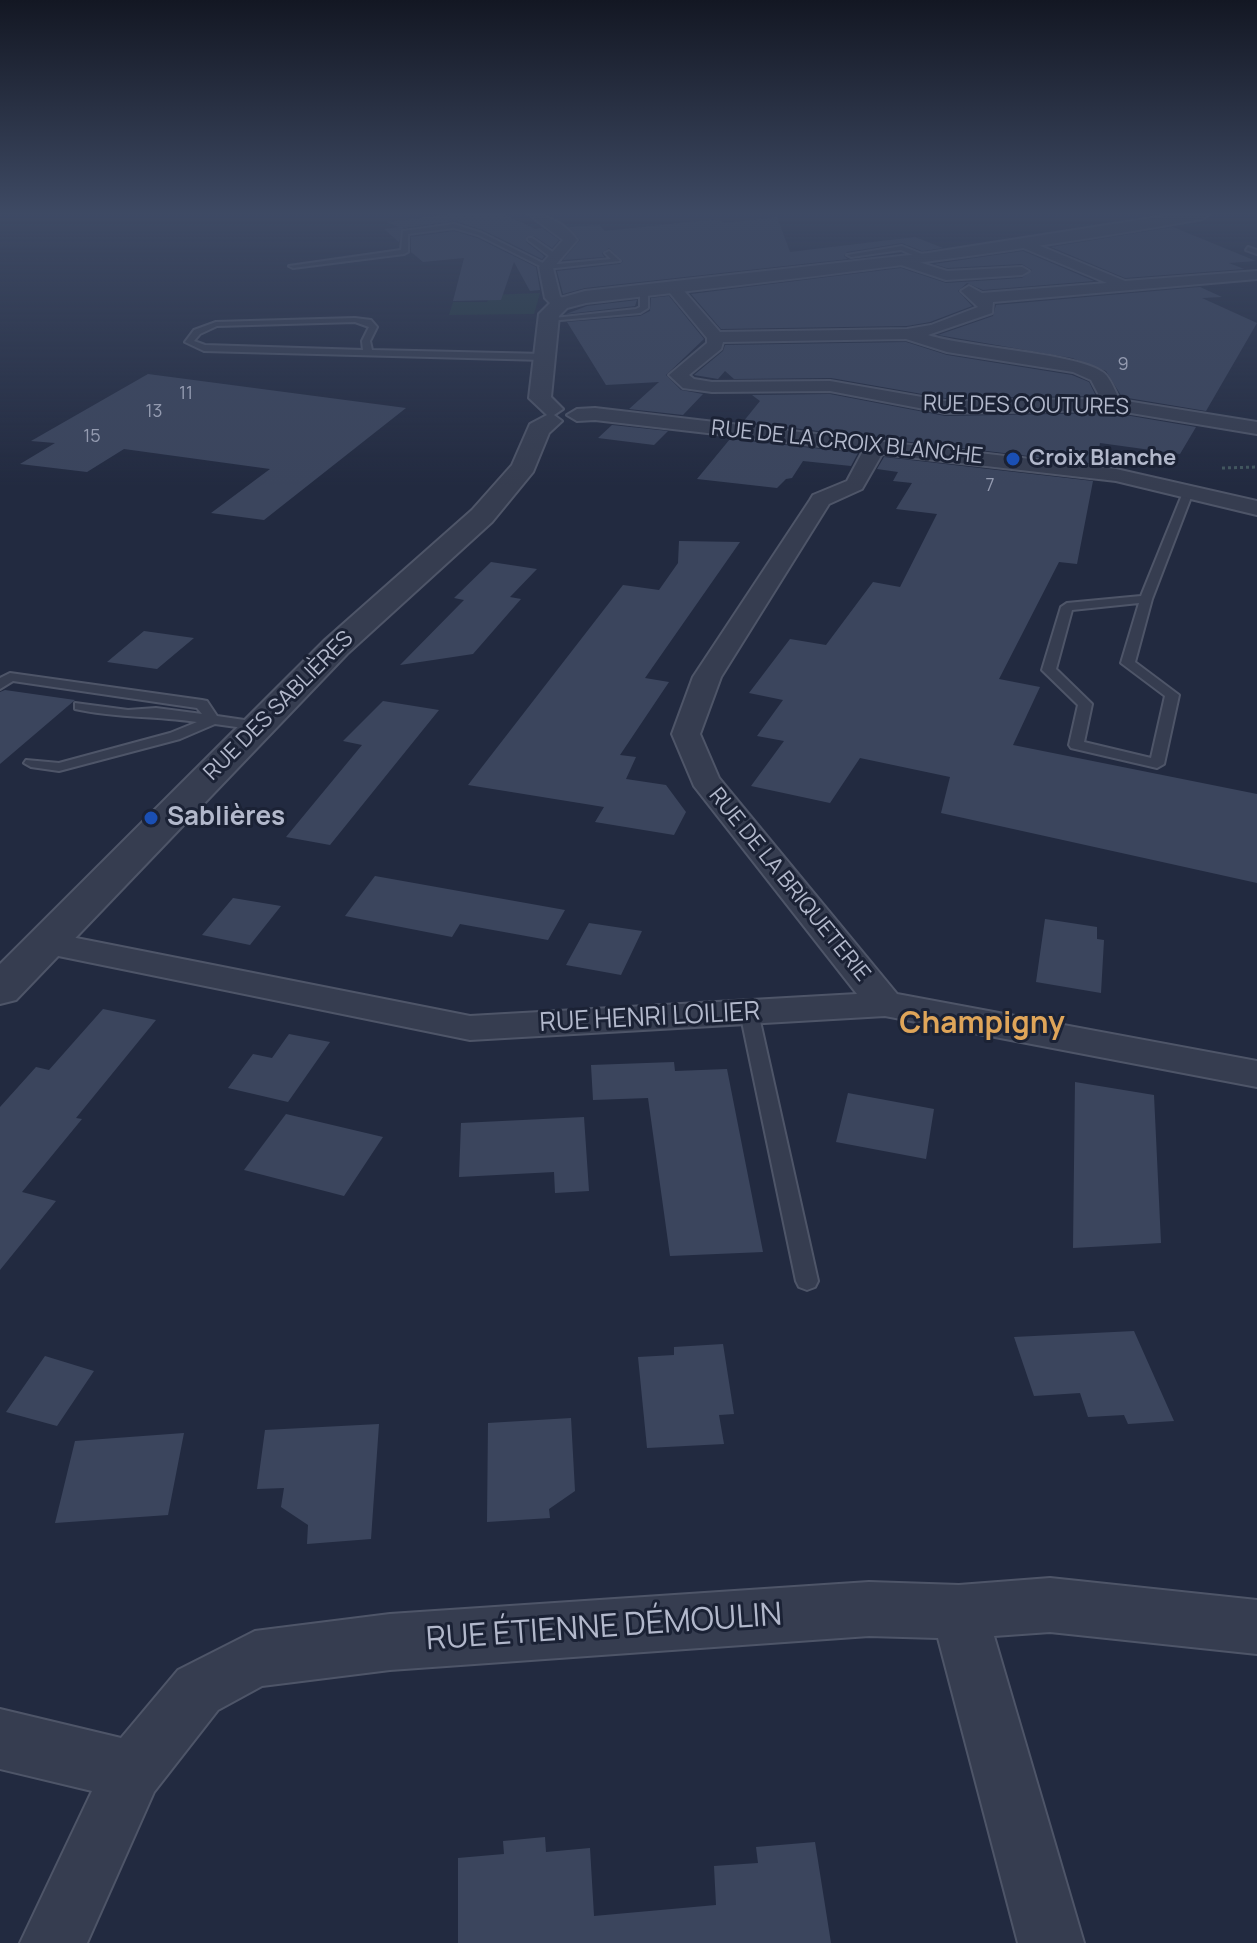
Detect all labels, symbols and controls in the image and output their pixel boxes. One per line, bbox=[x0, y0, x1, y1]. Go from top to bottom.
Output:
house number: 9 bbox=[1117, 354, 1129, 376]
house number: 11 bbox=[179, 383, 193, 405]
street label: RUE DES COUTURES bbox=[923, 391, 1129, 421]
house number: 13 bbox=[146, 401, 162, 423]
street label: RUE DE LA CROIX BLANCHE bbox=[710, 416, 984, 470]
house number: 15 bbox=[83, 426, 101, 448]
place label: Croix Blanche bbox=[1029, 446, 1176, 472]
marker: Croix Blanche bbox=[1004, 450, 1022, 468]
house number: 7 bbox=[985, 475, 995, 497]
street label: RUE DES SABLIÈRES bbox=[199, 626, 359, 786]
street label: RUE DE LA BRIQUETERIE bbox=[703, 783, 875, 987]
place label: Sablières bbox=[167, 802, 285, 834]
marker: Sablières bbox=[142, 809, 160, 827]
street label: RUE HENRI LOILIER bbox=[539, 997, 761, 1039]
district label: Champigny bbox=[899, 1007, 1065, 1043]
street label: RUE ÉTIENNE DÉMOULIN bbox=[425, 1596, 783, 1660]

